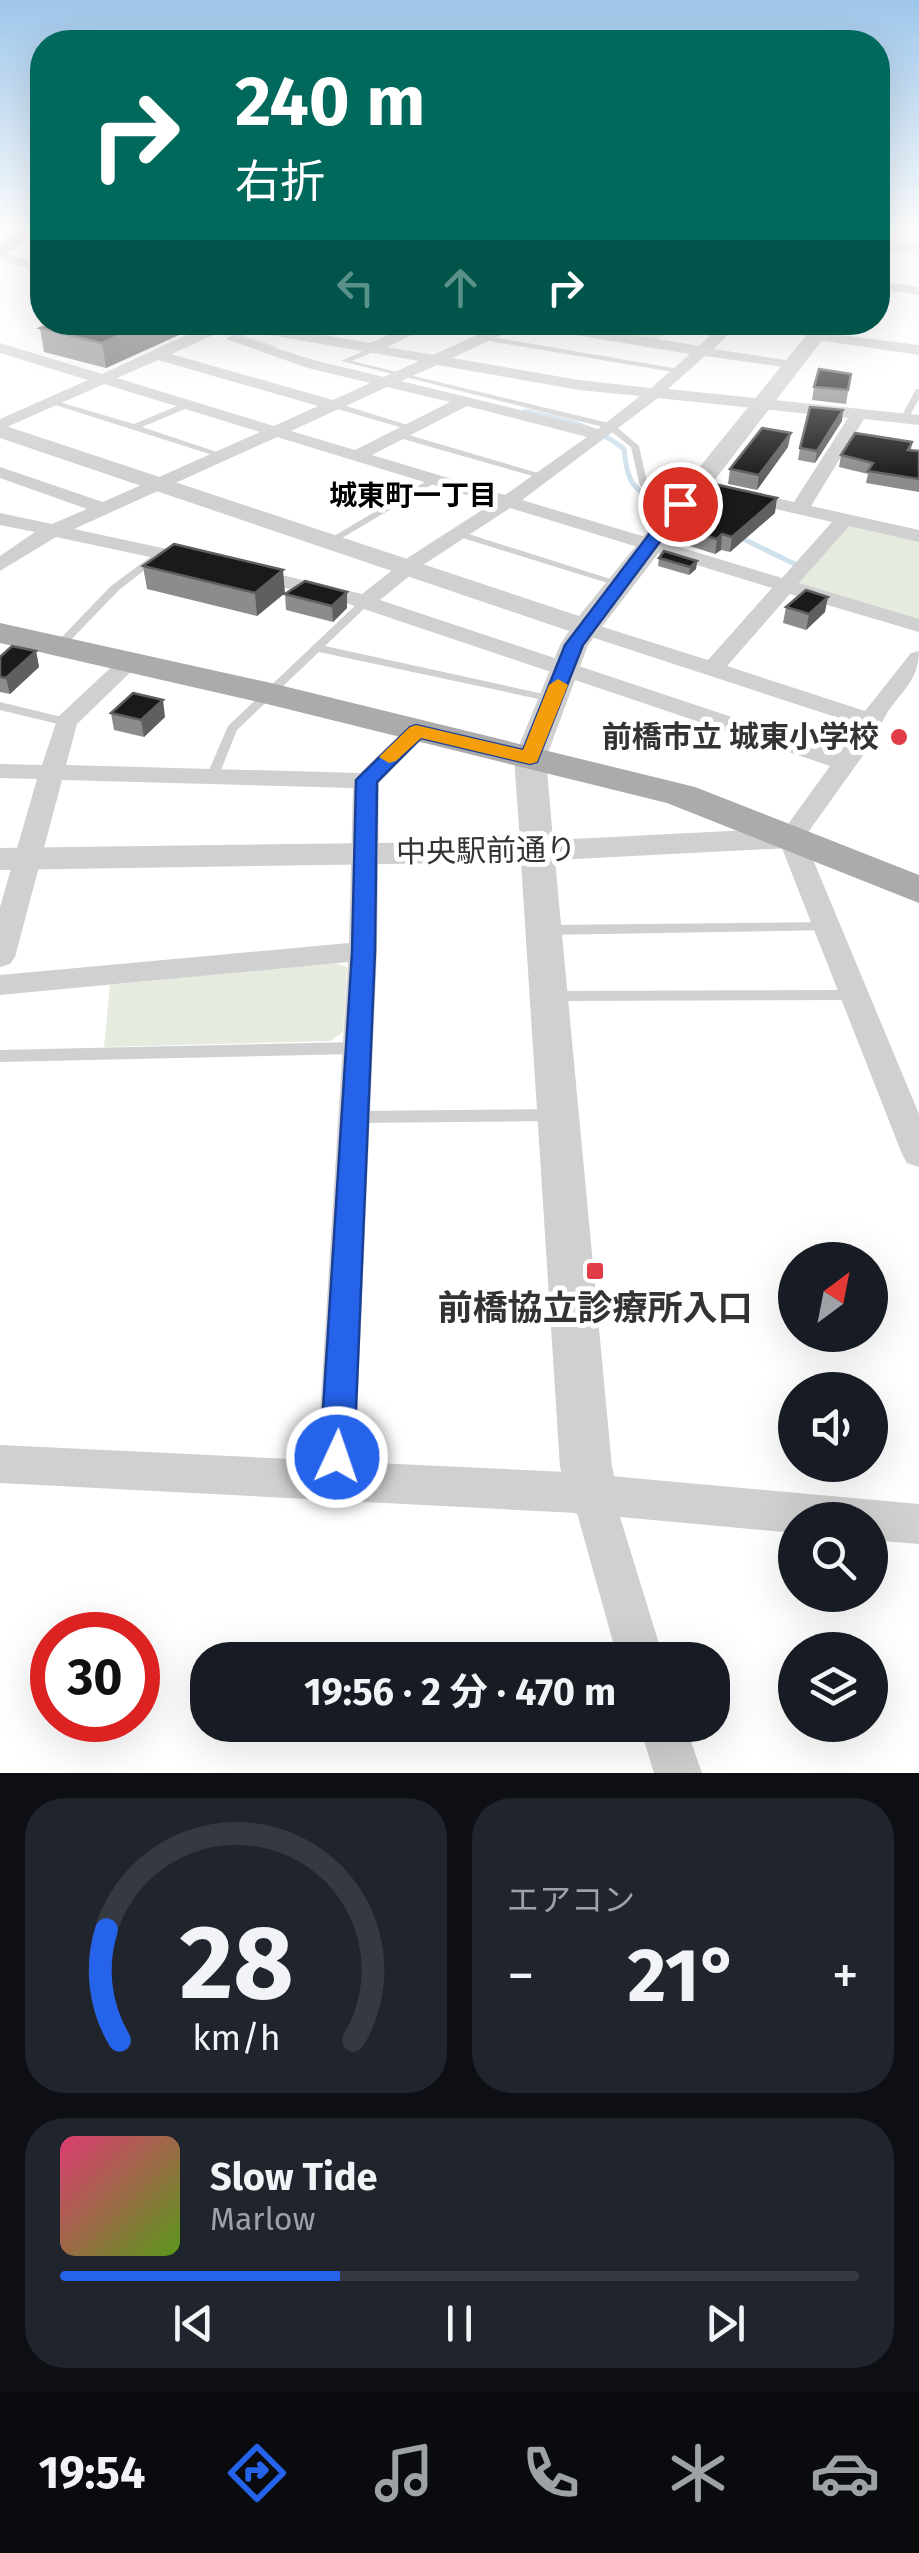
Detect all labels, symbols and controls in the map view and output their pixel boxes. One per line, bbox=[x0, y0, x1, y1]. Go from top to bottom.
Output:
text: 240 m bbox=[235, 60, 425, 144]
icon: right bbox=[70, 70, 200, 200]
text: 右折 bbox=[235, 155, 325, 209]
icon: left bbox=[328, 260, 383, 315]
icon: ahead bbox=[433, 260, 488, 315]
icon: right bbox=[538, 260, 593, 315]
pin bbox=[638, 462, 723, 547]
icon: arrive bbox=[653, 477, 708, 532]
district label: 城東町一丁目 bbox=[329, 479, 497, 512]
place label: 前橋市立 城東小学校 bbox=[602, 719, 879, 755]
marker: 前橋市立 城東小学校 bbox=[888, 726, 910, 748]
street label: 中央駅前通り bbox=[396, 831, 576, 871]
north arrow bbox=[778, 1242, 888, 1352]
map controls bbox=[778, 1242, 888, 1742]
marker: 前橋協立診療所入口 bbox=[584, 1260, 606, 1282]
place label: 前橋協立診療所入口 bbox=[437, 1287, 753, 1329]
button: sound bbox=[778, 1372, 888, 1482]
position arrow bbox=[285, 1405, 389, 1509]
button: search bbox=[778, 1502, 888, 1612]
speed limit sign: 30 bbox=[30, 1612, 160, 1742]
button: layers bbox=[778, 1632, 888, 1742]
text: 19:56 · 2 分 · 470 m bbox=[304, 1669, 616, 1715]
text: エアコン bbox=[507, 1881, 635, 1919]
text: 28 bbox=[179, 1901, 293, 2026]
text: 21° bbox=[628, 1931, 739, 2021]
text: − bbox=[507, 1943, 535, 2009]
text: + bbox=[832, 1943, 859, 2009]
text: km/h bbox=[192, 2017, 280, 2059]
text: Slow Tide bbox=[210, 2154, 378, 2200]
text: Marlow bbox=[210, 2200, 316, 2238]
icon: previous bbox=[166, 2296, 221, 2351]
icon: pause bbox=[432, 2296, 487, 2351]
icon: next bbox=[698, 2296, 753, 2351]
icon: directions bbox=[222, 2438, 292, 2508]
icon: music bbox=[369, 2438, 439, 2508]
icon: phone bbox=[516, 2438, 586, 2508]
icon: climate bbox=[663, 2438, 733, 2508]
icon: car bbox=[810, 2438, 880, 2508]
text: 19:54 bbox=[39, 2446, 145, 2500]

